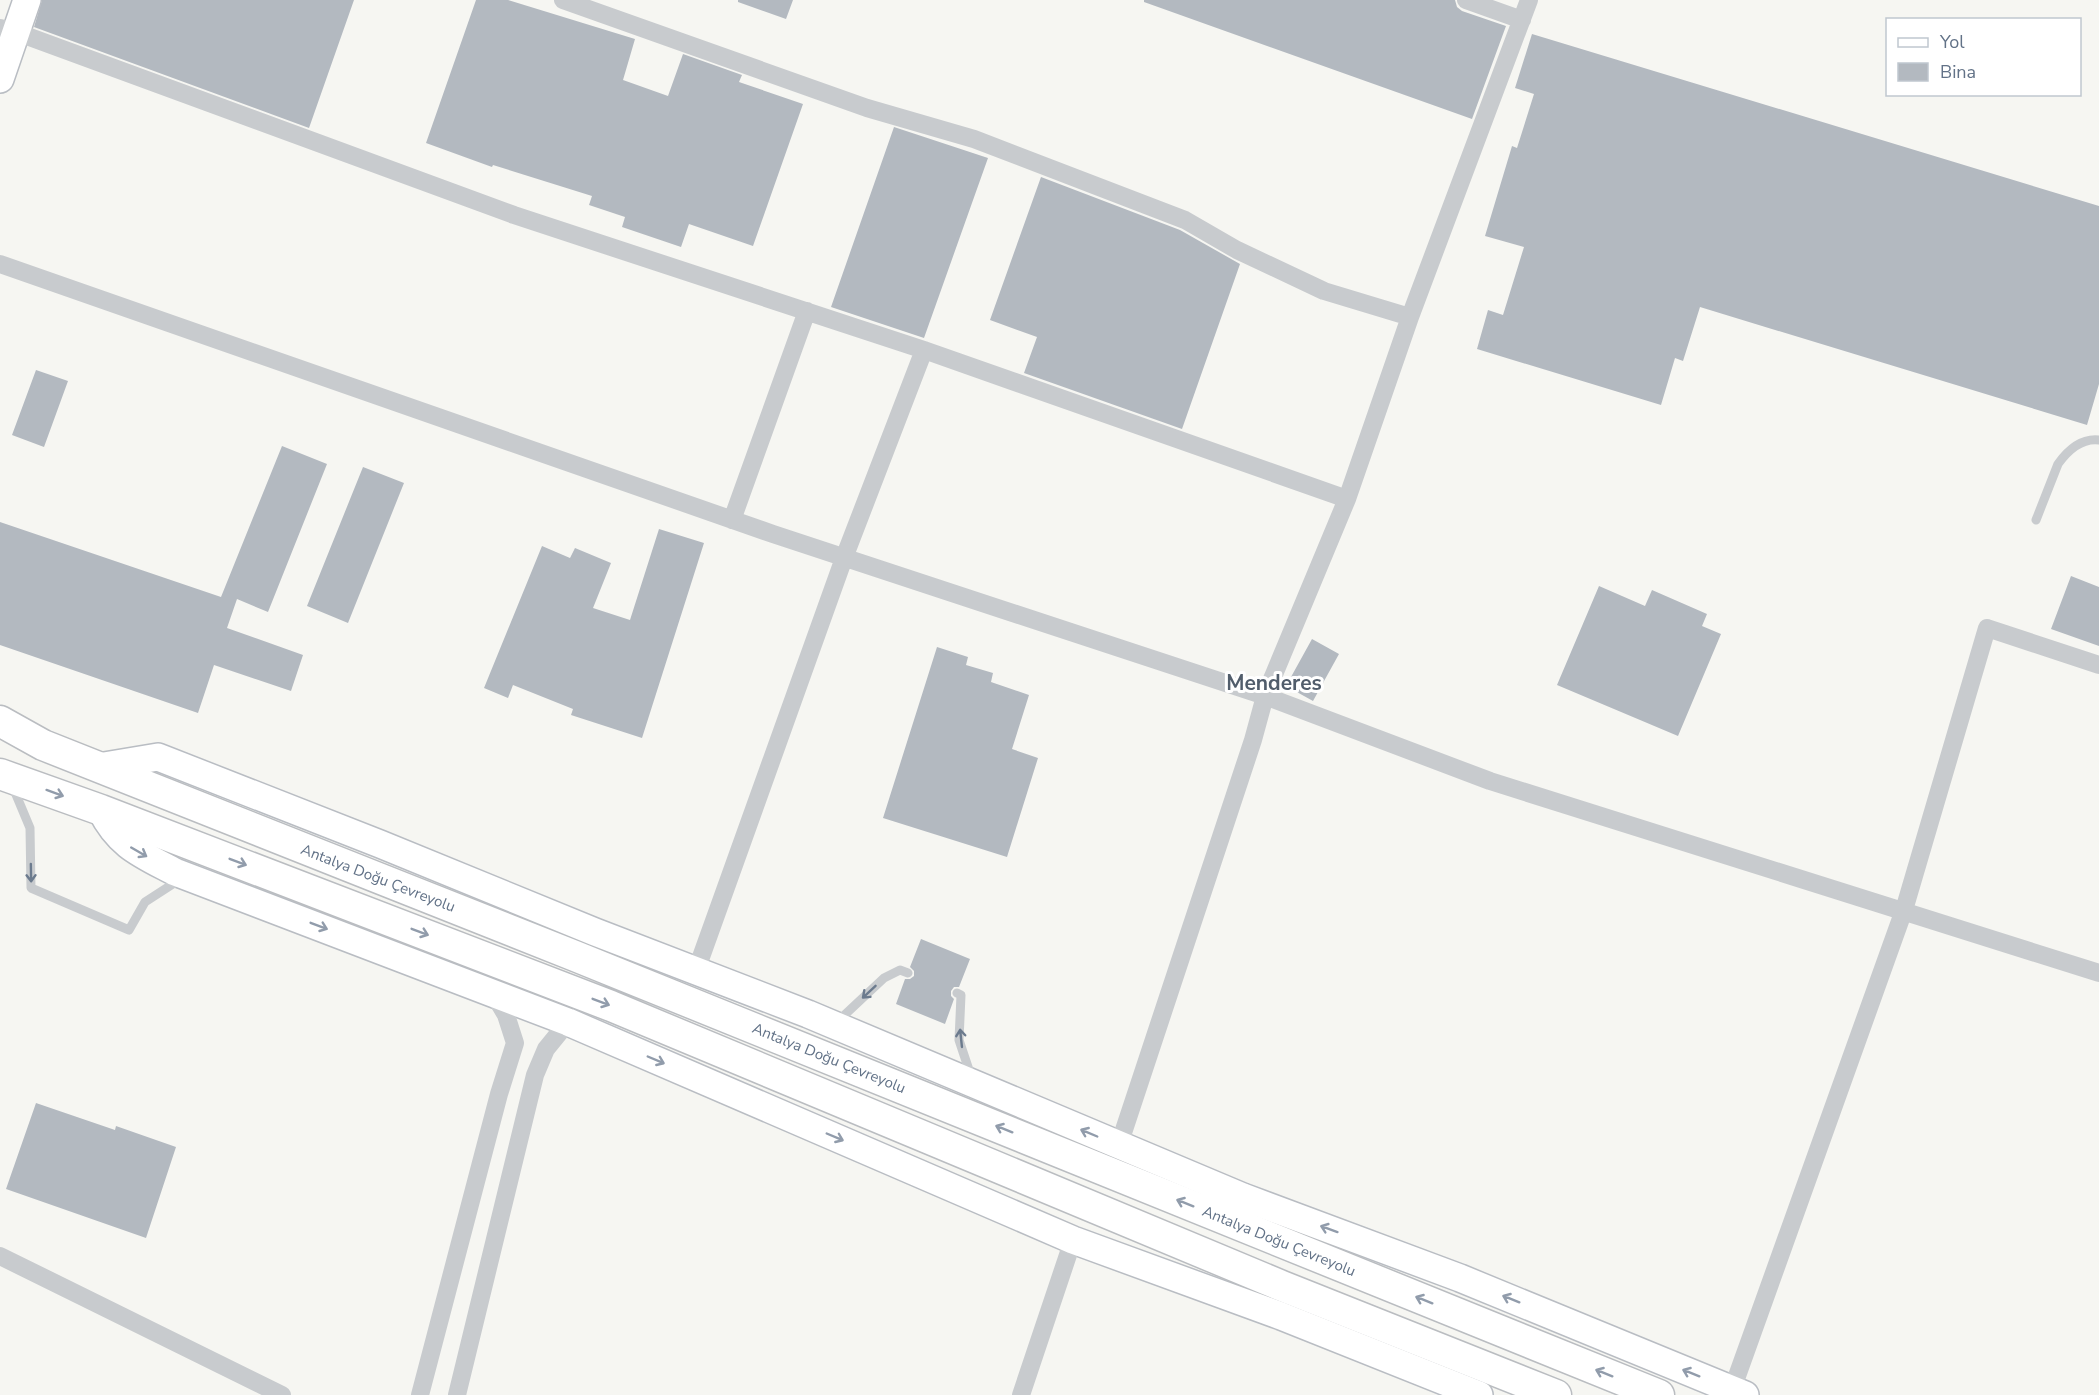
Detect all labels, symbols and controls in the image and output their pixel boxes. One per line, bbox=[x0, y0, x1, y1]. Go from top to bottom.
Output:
legend bbox=[1886, 18, 2081, 96]
text: Yol bbox=[1939, 30, 1965, 54]
text: Bina bbox=[1940, 60, 1976, 84]
district label: Menderes bbox=[1226, 669, 1322, 697]
one-way arrow bbox=[45, 788, 64, 799]
street label: Antalya Doğu Çevreyolu bbox=[298, 839, 458, 917]
one-way arrow bbox=[130, 846, 147, 858]
one-way arrow bbox=[228, 857, 246, 868]
one-way arrow bbox=[25, 863, 37, 883]
one-way arrow bbox=[309, 922, 328, 933]
one-way arrow bbox=[410, 927, 428, 938]
one-way arrow bbox=[861, 985, 876, 999]
one-way arrow bbox=[592, 998, 610, 1009]
street label: Antalya Doğu Çevreyolu bbox=[749, 1018, 909, 1098]
one-way arrow bbox=[955, 1029, 966, 1048]
one-way arrow bbox=[647, 1055, 665, 1066]
one-way arrow bbox=[995, 1123, 1014, 1134]
one-way arrow bbox=[1081, 1127, 1099, 1138]
one-way arrow bbox=[826, 1132, 844, 1144]
one-way arrow bbox=[1176, 1197, 1194, 1208]
street label: Antalya Doğu Çevreyolu bbox=[1199, 1201, 1359, 1281]
one-way arrow bbox=[1320, 1223, 1339, 1234]
one-way arrow bbox=[1502, 1293, 1520, 1304]
one-way arrow bbox=[1415, 1294, 1434, 1305]
one-way arrow bbox=[1596, 1367, 1614, 1378]
one-way arrow bbox=[1682, 1367, 1701, 1378]

